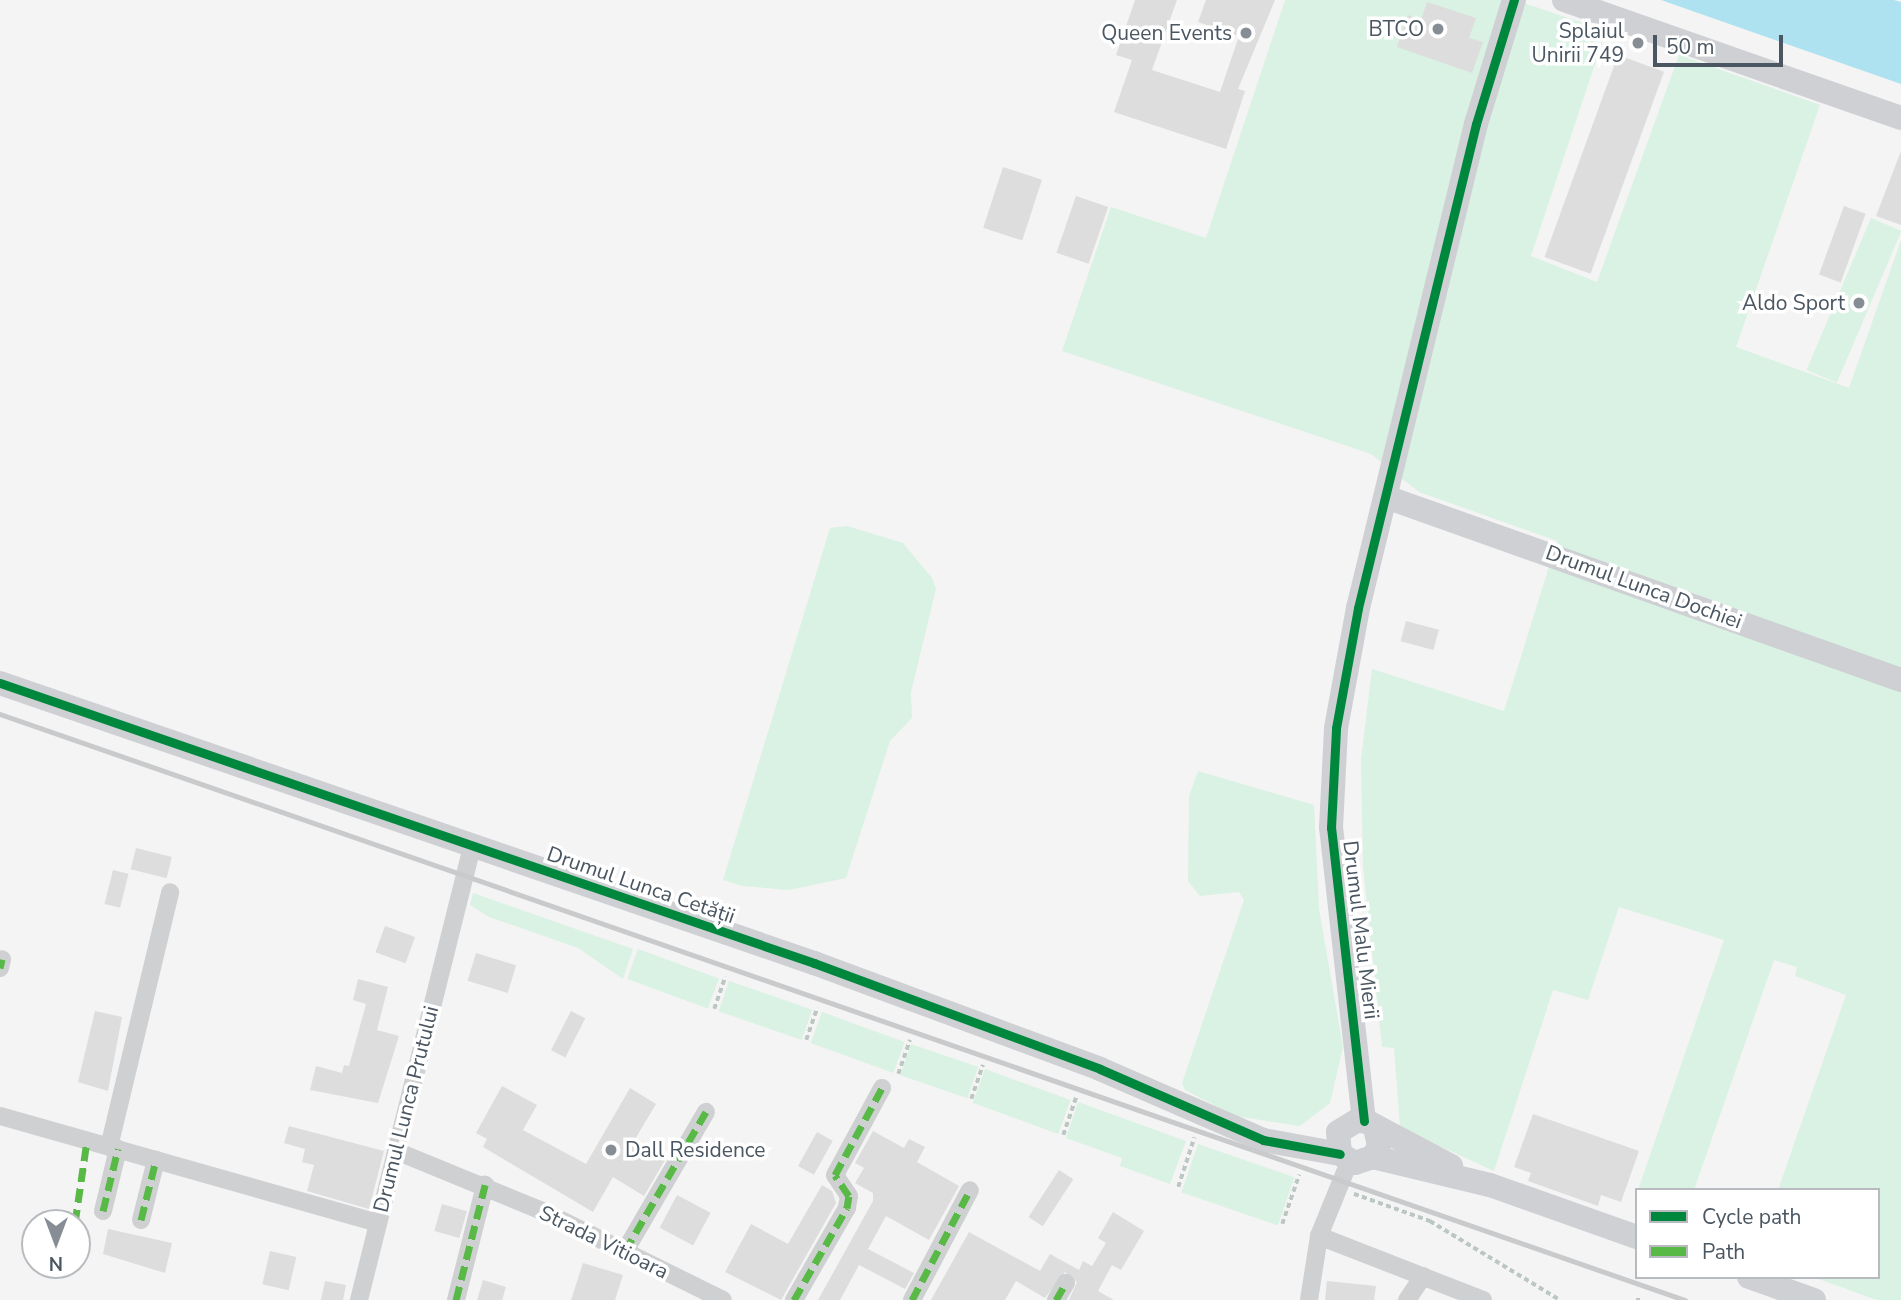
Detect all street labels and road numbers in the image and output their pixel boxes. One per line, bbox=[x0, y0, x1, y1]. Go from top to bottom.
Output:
street label: Drumul Lunca Dochiei bbox=[1542, 540, 1746, 634]
street label: Drumul Malu Mierii bbox=[1338, 839, 1384, 1021]
street label: Drumul Lunca Cetății bbox=[544, 841, 738, 929]
street label: Drumul Lunca Prutului bbox=[368, 1003, 444, 1215]
street label: Strada Vitioara bbox=[535, 1200, 673, 1284]

